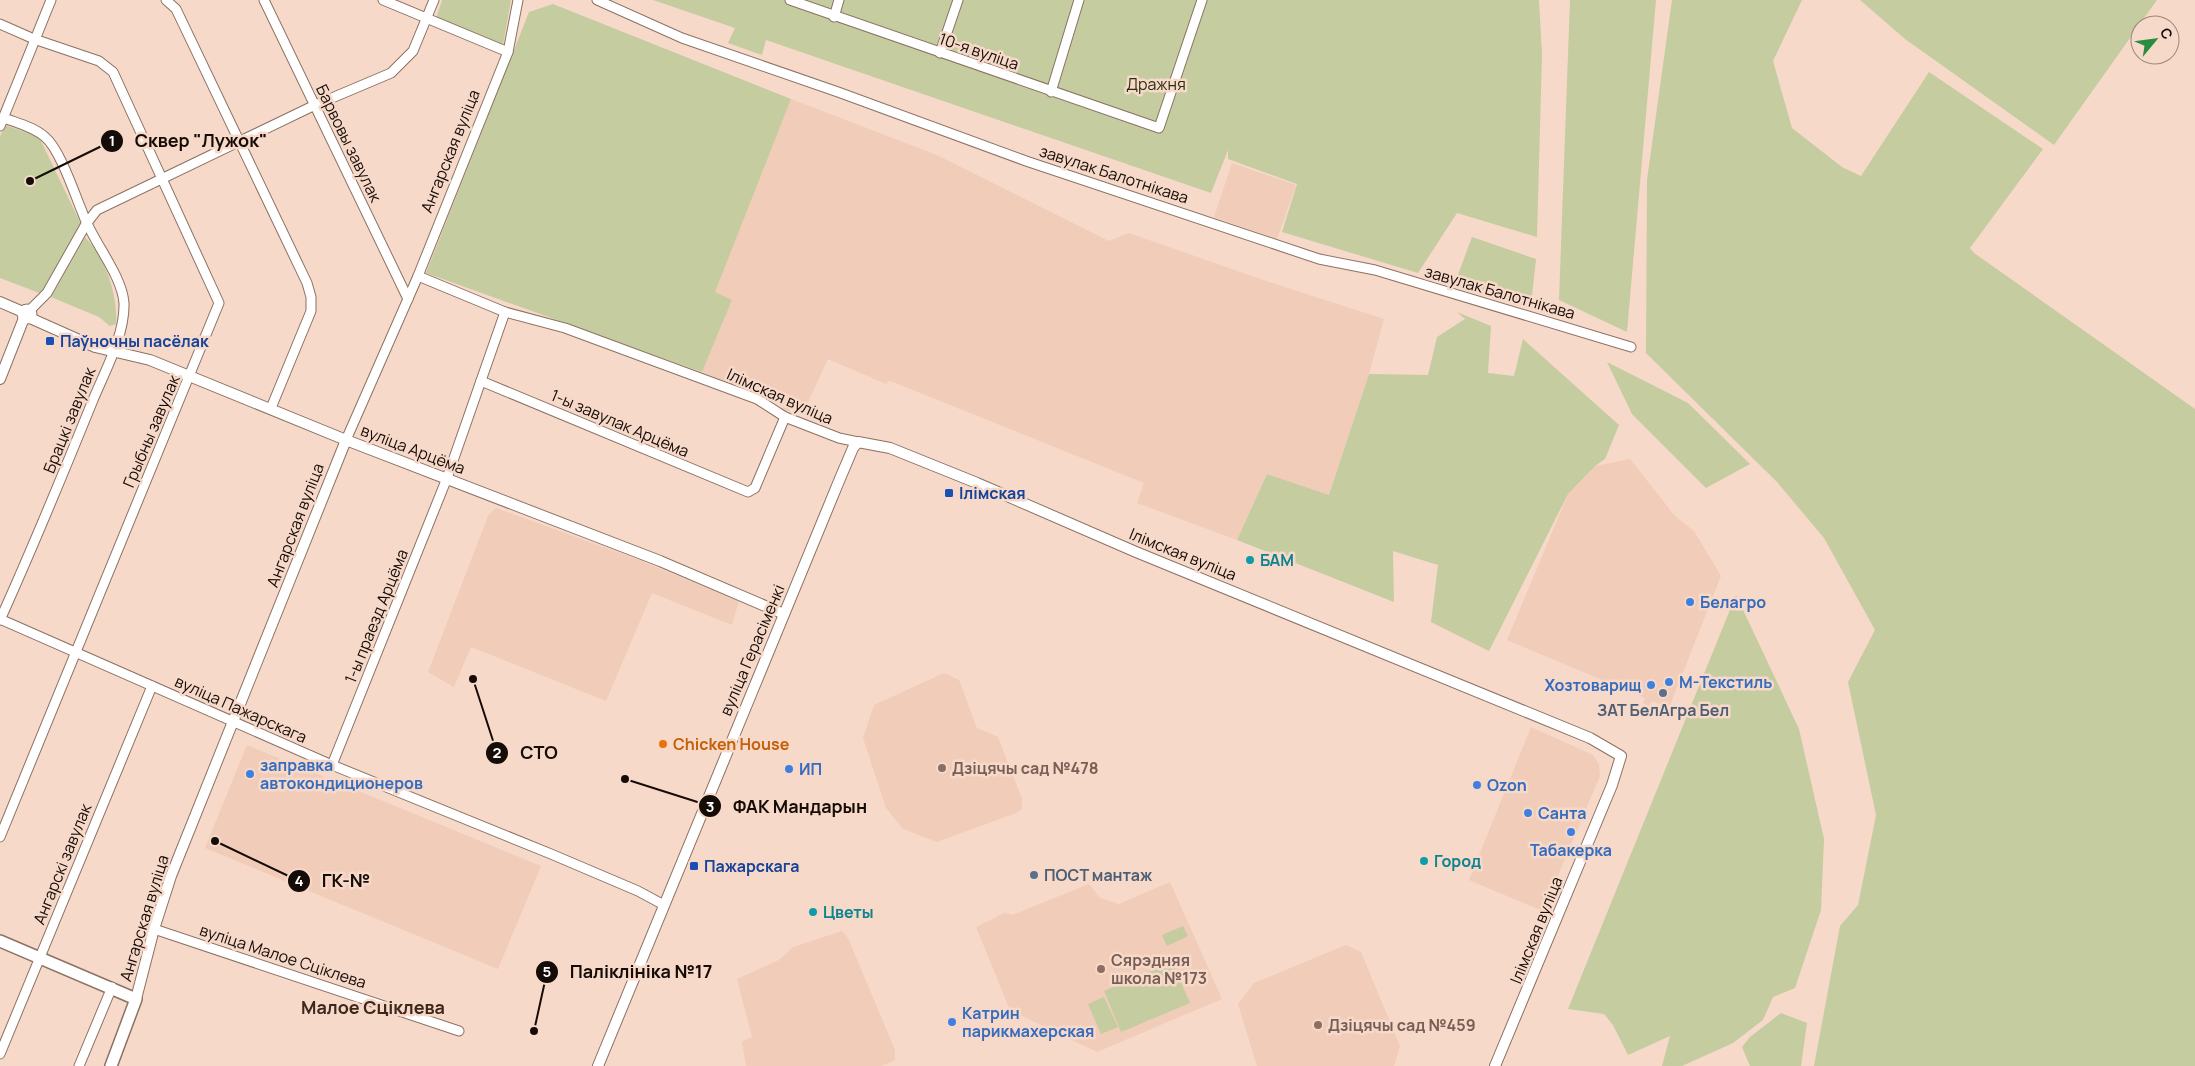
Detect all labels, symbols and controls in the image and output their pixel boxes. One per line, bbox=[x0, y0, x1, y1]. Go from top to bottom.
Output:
north arrow bbox=[2130, 15, 2180, 65]
text: С bbox=[2156, 24, 2178, 43]
street label: 10-я вуліца bbox=[936, 27, 1022, 75]
park label: Дражня bbox=[1126, 73, 1186, 95]
street label: Барвовы завулак bbox=[311, 81, 387, 206]
street label: Ангарская вуліца bbox=[415, 86, 485, 216]
callout: Сквер "Лужок" bbox=[99, 124, 277, 157]
text: Сквер "Лужок" bbox=[135, 128, 267, 152]
text: 1 bbox=[109, 130, 115, 151]
street label: завулак Балотнікава bbox=[1037, 140, 1191, 208]
street label: завулак Балотнікава bbox=[1422, 260, 1578, 324]
place label: Паўночны пасёлак bbox=[60, 330, 209, 352]
marker: Паўночны пасёлак bbox=[44, 335, 56, 347]
street label: Брацкі завулак bbox=[38, 363, 101, 476]
street label: Ілімская вуліца bbox=[724, 363, 836, 429]
street label: Грыбны завулак bbox=[117, 370, 185, 491]
street label: 1-ы завулак Арцёма bbox=[547, 384, 693, 462]
street label: вуліца Арцёма bbox=[358, 419, 468, 479]
street label: Ангарская вуліца bbox=[261, 460, 329, 590]
place label: Ілімская bbox=[959, 482, 1026, 504]
marker: Ілімская bbox=[943, 487, 955, 499]
street label: Ілімская вуліца bbox=[1126, 522, 1240, 586]
street label: 1-ы праезд Арцёма bbox=[339, 546, 413, 686]
place label: БАМ bbox=[1260, 549, 1294, 571]
marker: БАМ bbox=[1244, 554, 1256, 566]
street label: вуліца Герасіменкі bbox=[714, 581, 790, 719]
place label: Белагро bbox=[1700, 591, 1766, 613]
marker: Белагро bbox=[1684, 596, 1696, 608]
street label: вуліца Пажарскага bbox=[171, 670, 311, 748]
place label: М-Текстиль bbox=[1679, 671, 1772, 693]
place label: Хозтоварищ bbox=[1544, 674, 1642, 696]
marker: М-Текстиль bbox=[1663, 676, 1675, 688]
marker: Хозтоварищ bbox=[1645, 679, 1657, 691]
marker: ЗАТ БелАгра Бел bbox=[1657, 687, 1669, 699]
place label: ЗАТ БелАгра Бел bbox=[1597, 699, 1729, 721]
place label: Chicken House bbox=[673, 733, 790, 755]
callout: СТО bbox=[485, 736, 567, 769]
marker: Chicken House bbox=[657, 738, 669, 750]
text: СТО bbox=[520, 740, 558, 764]
text: 2 bbox=[493, 742, 502, 763]
place label: заправка автокондиционеров bbox=[260, 754, 423, 794]
place label: Дзіцячы сад №478 bbox=[952, 757, 1099, 779]
place label: ИП bbox=[799, 758, 822, 780]
marker: Дзіцячы сад №478 bbox=[936, 762, 948, 774]
marker: ИП bbox=[783, 763, 795, 775]
marker: заправка автокондиционеров bbox=[244, 768, 256, 780]
place label: Ozon bbox=[1487, 774, 1527, 796]
marker: Ozon bbox=[1471, 779, 1483, 791]
callout: ФАК Мандарын bbox=[698, 790, 877, 823]
text: ФАК Мандарын bbox=[733, 794, 867, 818]
text: 3 bbox=[706, 796, 714, 817]
street label: Ангарскі завулак bbox=[28, 799, 97, 928]
place label: Санта bbox=[1538, 802, 1587, 824]
marker: Санта bbox=[1522, 807, 1534, 819]
marker: Табакерка bbox=[1565, 826, 1577, 838]
place label: Табакерка bbox=[1530, 839, 1612, 861]
place label: Город bbox=[1434, 850, 1481, 872]
street label: Ангарская вуліца bbox=[114, 852, 174, 984]
place label: Пажарскага bbox=[704, 855, 800, 877]
marker: Город bbox=[1418, 855, 1430, 867]
marker: Пажарскага bbox=[688, 860, 700, 872]
callout: ГК-№ bbox=[286, 864, 380, 897]
place label: ПОСТ мантаж bbox=[1044, 864, 1153, 886]
text: ГК-№ bbox=[322, 868, 370, 892]
marker: ПОСТ мантаж bbox=[1028, 869, 1040, 881]
text: 4 bbox=[294, 870, 304, 891]
street label: Ілімская вуліца bbox=[1504, 873, 1568, 987]
place label: Цветы bbox=[823, 901, 874, 923]
marker: Цветы bbox=[807, 906, 819, 918]
street label: вуліца Малое Сціклева bbox=[197, 919, 369, 993]
place label: Сярэдняя школа №173 bbox=[1111, 949, 1207, 989]
callout: Паліклініка №17 bbox=[534, 956, 722, 989]
text: Паліклініка №17 bbox=[570, 959, 712, 983]
text: 5 bbox=[543, 961, 552, 982]
marker: Сярэдняя школа №173 bbox=[1095, 963, 1107, 975]
district label: Малое Сціклева bbox=[301, 995, 445, 1019]
place label: Катрин парикмахерская bbox=[962, 1002, 1094, 1042]
place label: Дзіцячы сад №459 bbox=[1328, 1014, 1476, 1036]
marker: Катрин парикмахерская bbox=[946, 1016, 958, 1028]
marker: Дзіцячы сад №459 bbox=[1312, 1019, 1324, 1031]

